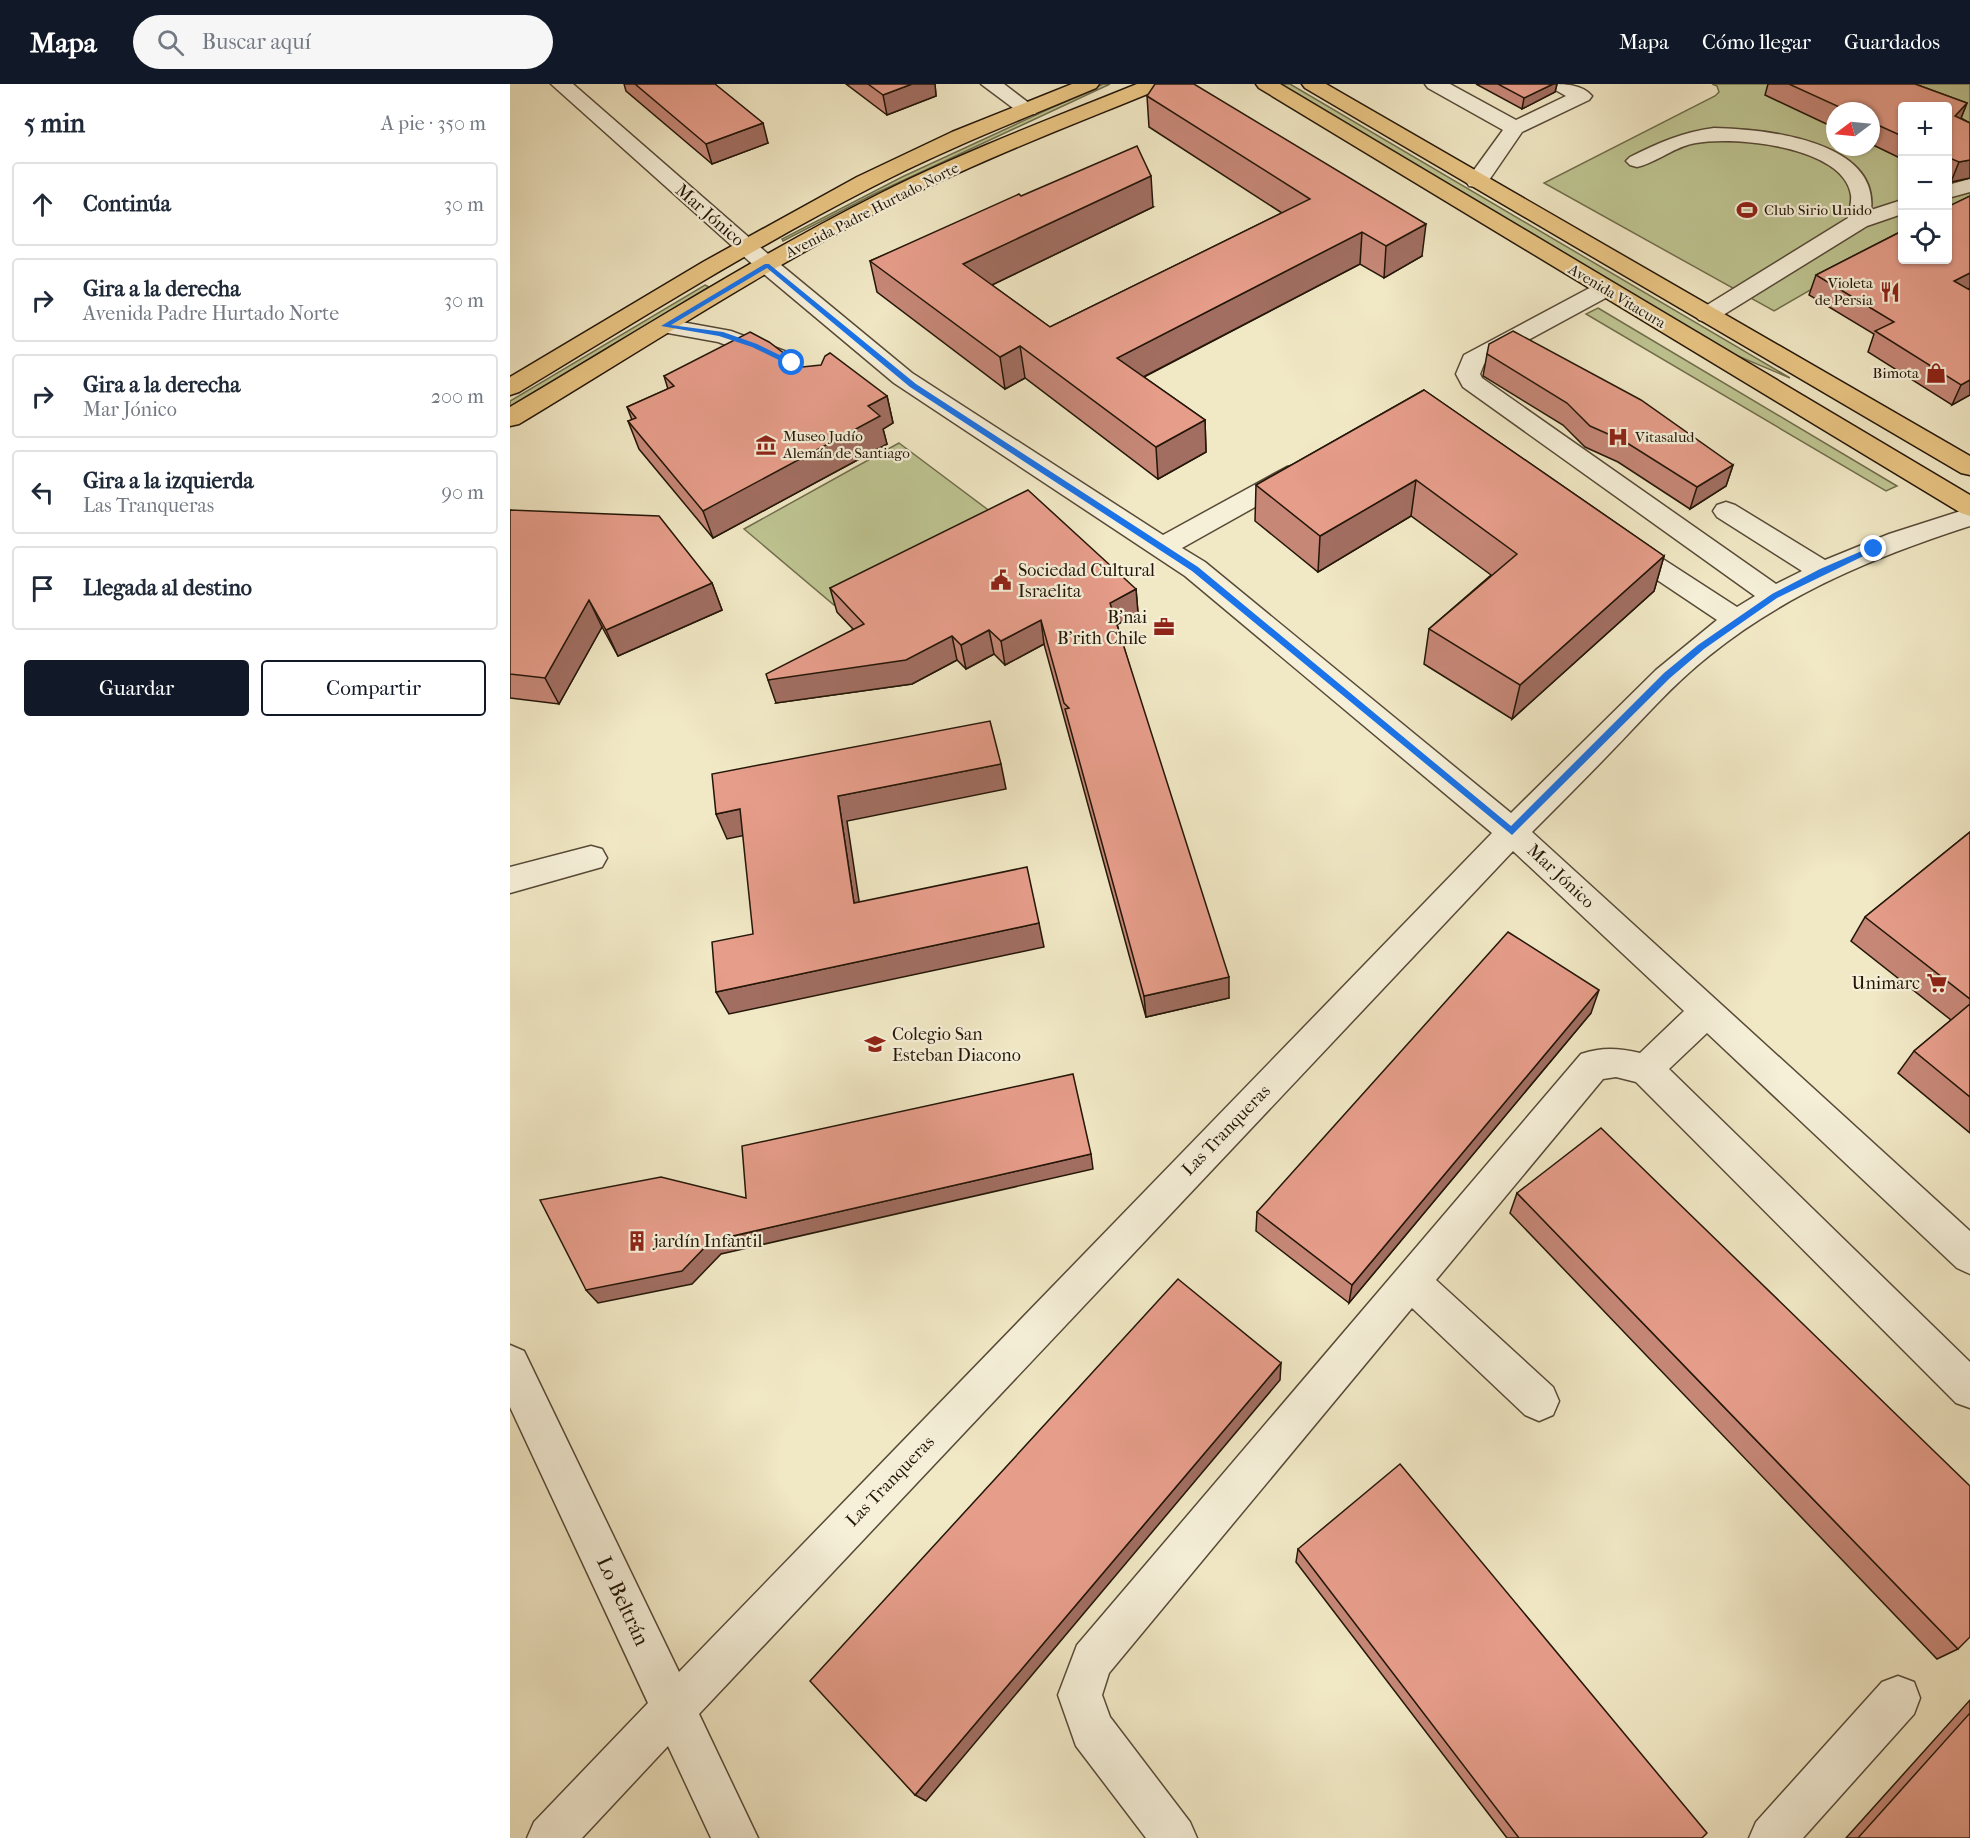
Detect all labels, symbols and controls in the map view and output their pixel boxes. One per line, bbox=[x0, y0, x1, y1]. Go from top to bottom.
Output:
search box bbox=[133, 15, 553, 69]
text: Mapa bbox=[30, 26, 97, 59]
icon: search bbox=[154, 26, 187, 59]
text: Buscar aquí bbox=[202, 29, 311, 55]
text: Mapa bbox=[1619, 30, 1669, 54]
text: Cómo llegar bbox=[1702, 30, 1811, 54]
text: Guardados bbox=[1844, 30, 1940, 54]
north arrow bbox=[1826, 102, 1880, 156]
map controls bbox=[1898, 102, 1952, 264]
button: + bbox=[1898, 102, 1952, 156]
text: 5 min bbox=[24, 108, 85, 139]
text: A pie · 350 m bbox=[381, 112, 486, 135]
button: − bbox=[1898, 156, 1952, 210]
street label: Avenida Padre Hurtado Norte bbox=[781, 158, 962, 262]
street label: Mar Jónico bbox=[671, 180, 748, 251]
icon: ahead bbox=[26, 188, 59, 221]
text: Continúa bbox=[83, 191, 171, 217]
text: 30 m bbox=[444, 193, 484, 216]
sports icon: Club Sirio Unido bbox=[1735, 198, 1759, 222]
place label: Club Sirio Unido bbox=[1764, 201, 1872, 219]
button: locate bbox=[1898, 210, 1952, 264]
street label: Avenida Vitacura bbox=[1564, 259, 1670, 333]
place label: Violeta de Persia bbox=[1815, 274, 1874, 309]
text: Gira a la derecha bbox=[83, 276, 240, 302]
restaurant icon: Violeta de Persia bbox=[1878, 280, 1902, 304]
icon: right bbox=[26, 284, 59, 317]
text: 30 m bbox=[444, 289, 484, 312]
text: Avenida Padre Hurtado Norte bbox=[83, 302, 339, 325]
route start bbox=[778, 349, 804, 375]
shop icon: Bimota bbox=[1924, 361, 1948, 385]
place label: Bimota bbox=[1873, 364, 1920, 382]
text: Gira a la derecha bbox=[83, 372, 240, 398]
icon: right bbox=[26, 380, 59, 413]
text: 200 m bbox=[431, 385, 484, 408]
text: Mar Jónico bbox=[83, 398, 177, 421]
hospital icon: Vitasalud bbox=[1606, 425, 1630, 449]
place label: Museo Judío Alemán de Santiago bbox=[782, 427, 910, 462]
place label: Vitasalud bbox=[1634, 428, 1695, 446]
museum icon: Museo Judío Alemán de Santiago bbox=[754, 433, 778, 457]
text: Gira a la izquierda bbox=[83, 468, 254, 494]
icon: left bbox=[26, 476, 59, 509]
text: 90 m bbox=[442, 481, 484, 504]
text: Las Tranqueras bbox=[83, 494, 214, 517]
route end bbox=[1860, 535, 1886, 561]
place label: Sociedad Cultural Israelita bbox=[1018, 560, 1155, 602]
public building icon: Sociedad Cultural Israelita bbox=[989, 568, 1013, 592]
icon: arrive bbox=[26, 572, 59, 605]
text: Llegada al destino bbox=[83, 575, 252, 601]
place label: B'nai B'rith Chile bbox=[1057, 607, 1148, 649]
office icon: B'nai B'rith Chile bbox=[1152, 615, 1176, 639]
button: Guardar bbox=[24, 660, 249, 716]
button: Compartir bbox=[261, 660, 486, 716]
street label: Mar Jónico bbox=[1523, 840, 1599, 913]
supermarket icon: Unimarc bbox=[1925, 971, 1949, 995]
place label: Unimarc bbox=[1851, 973, 1920, 994]
place label: Colegio San Esteban Diacono bbox=[892, 1024, 1021, 1066]
school or university icon: Colegio San Esteban Diacono bbox=[863, 1032, 887, 1056]
street label: Las Tranqueras bbox=[1178, 1080, 1275, 1180]
building icon: jardín Infantil bbox=[625, 1229, 649, 1253]
place label: jardín Infantil bbox=[652, 1231, 763, 1252]
street label: Las Tranqueras bbox=[842, 1431, 939, 1531]
street label: Lo Beltrán bbox=[592, 1552, 654, 1650]

